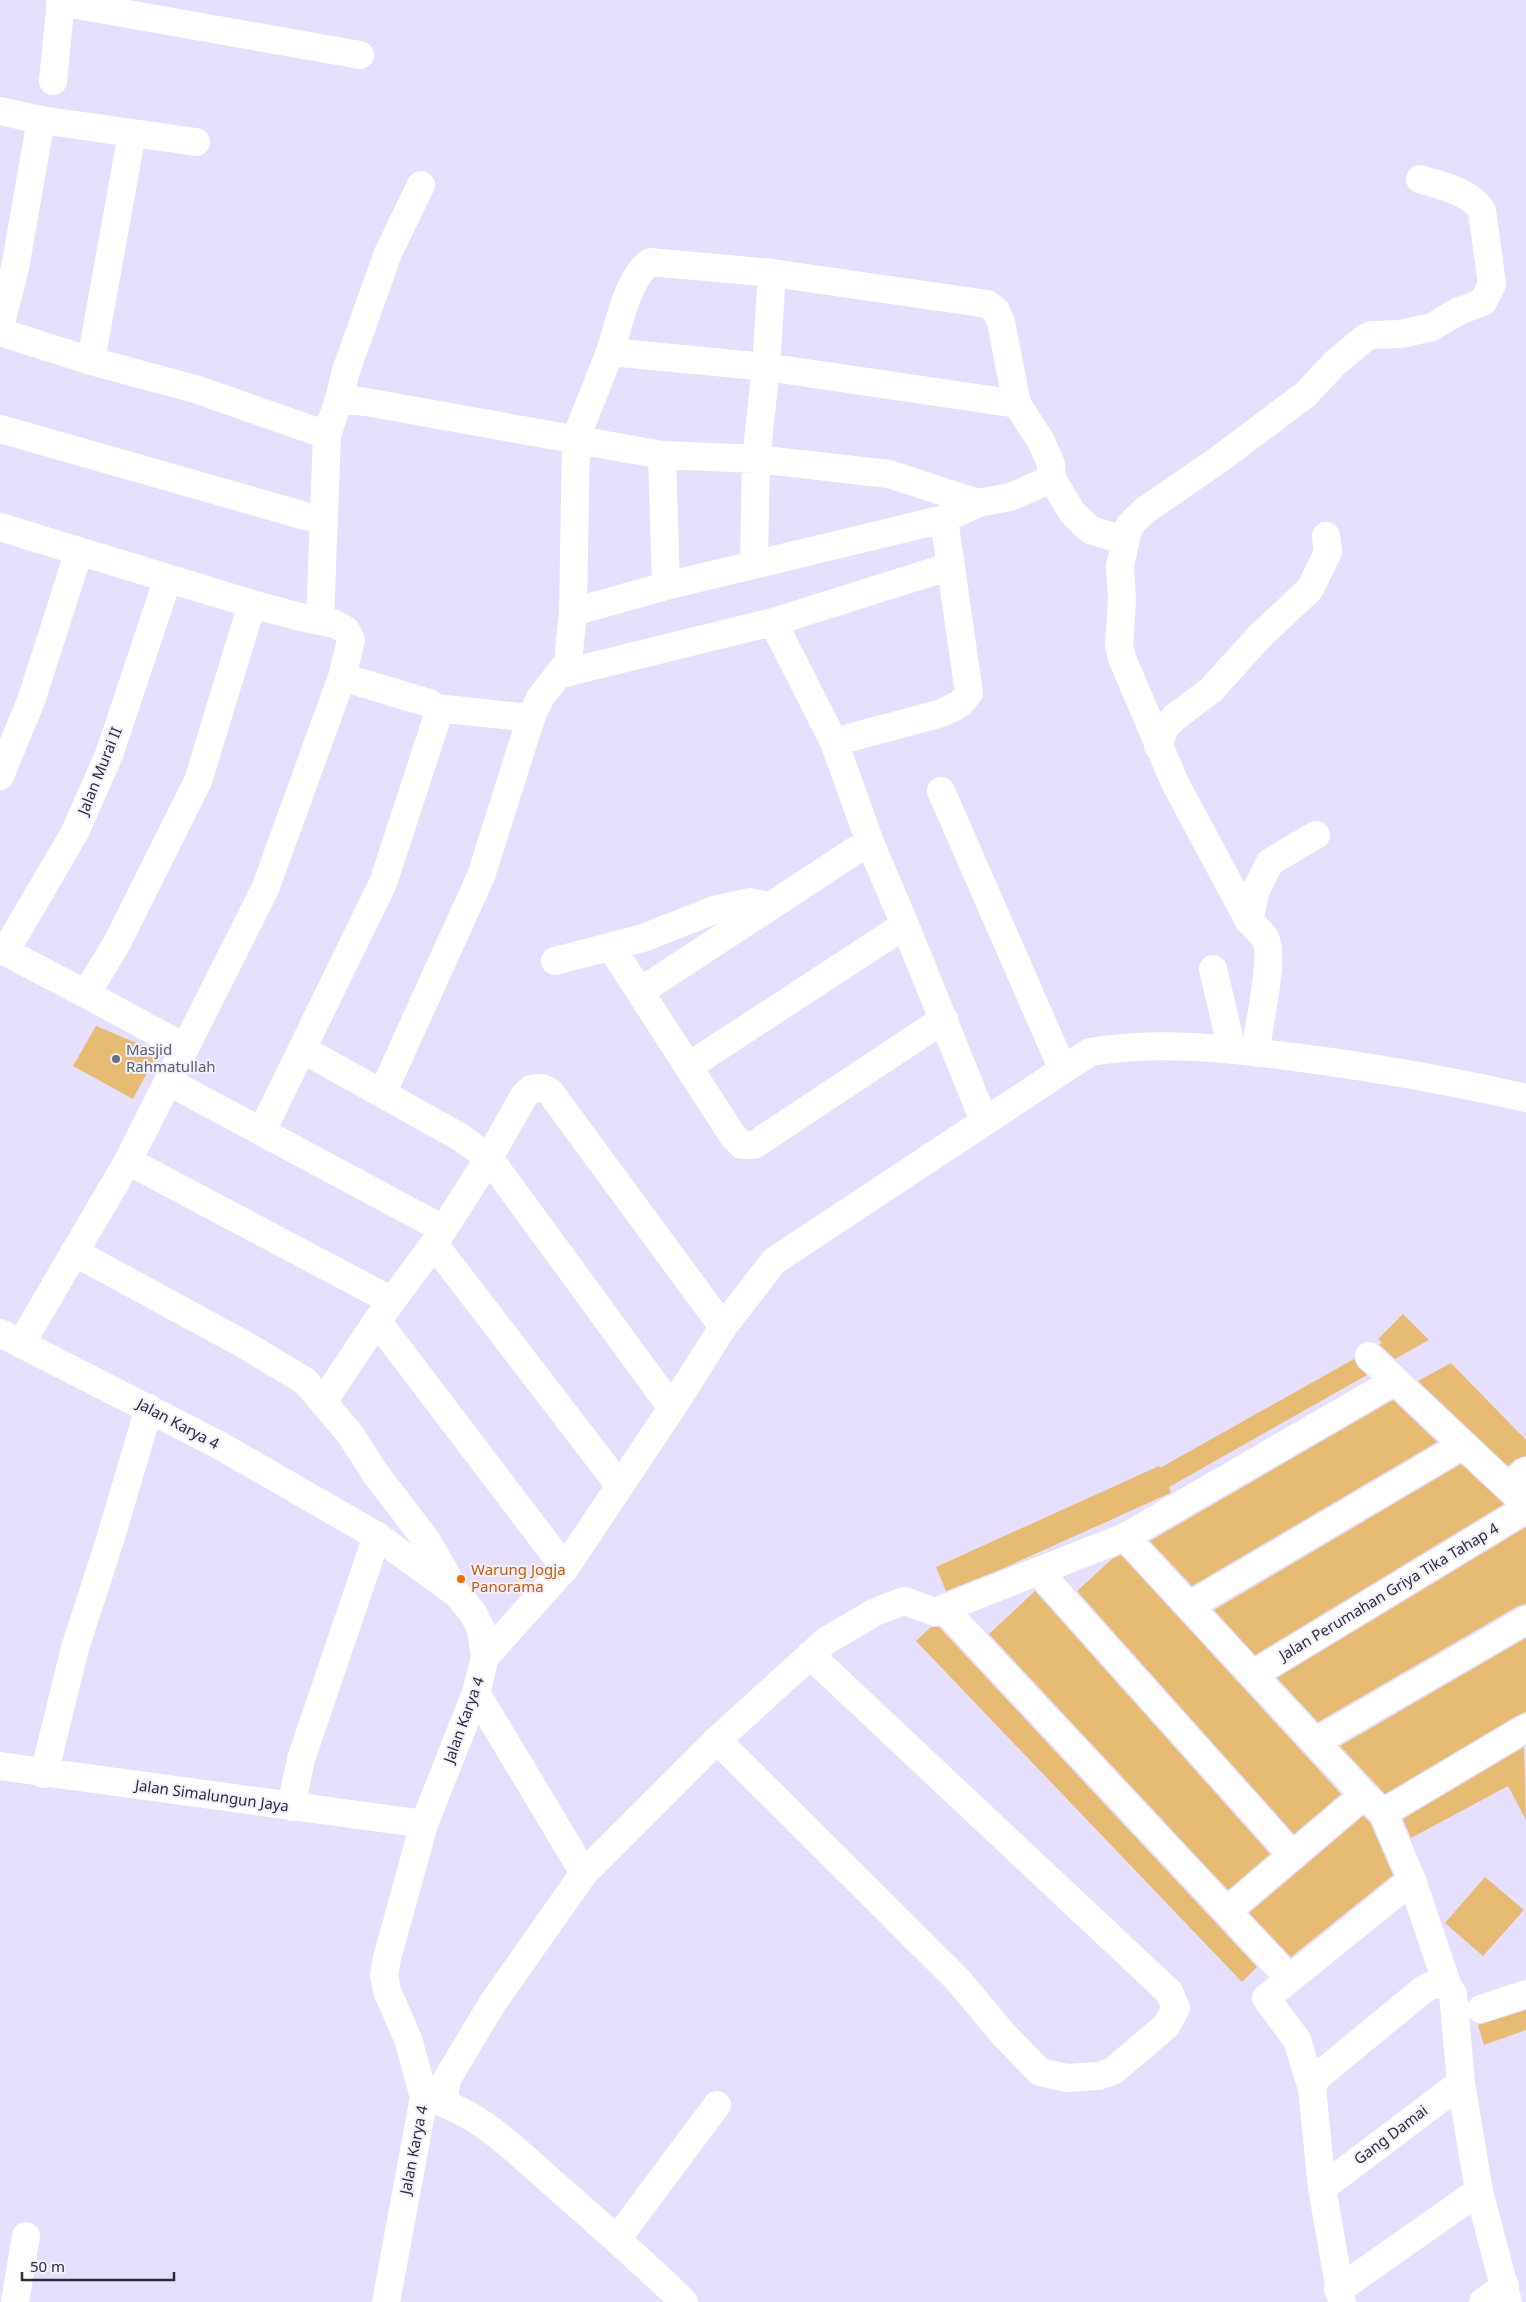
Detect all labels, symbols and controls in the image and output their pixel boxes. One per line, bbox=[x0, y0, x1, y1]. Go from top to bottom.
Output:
street label: Jalan Murai II bbox=[72, 724, 126, 819]
place label: Masjid Rahmatullah bbox=[126, 1039, 216, 1076]
marker: Masjid Rahmatullah bbox=[110, 1053, 122, 1065]
street label: Jalan Karya 4 bbox=[132, 1392, 223, 1453]
street label: Jalan Perumahan Griya Tika Tahap 4 bbox=[1273, 1517, 1502, 1666]
place label: Warung Jogja Panorama bbox=[471, 1559, 566, 1596]
marker: Warung Jogja Panorama bbox=[455, 1573, 467, 1585]
street label: Jalan Karya 4 bbox=[438, 1673, 488, 1767]
street label: Jalan Simalungun Jaya bbox=[132, 1774, 290, 1816]
street label: Gang Damai bbox=[1349, 2100, 1431, 2168]
street label: Jalan Karya 4 bbox=[394, 2103, 432, 2198]
scale bar bbox=[22, 2250, 175, 2282]
text: 50 m bbox=[30, 2256, 65, 2276]

